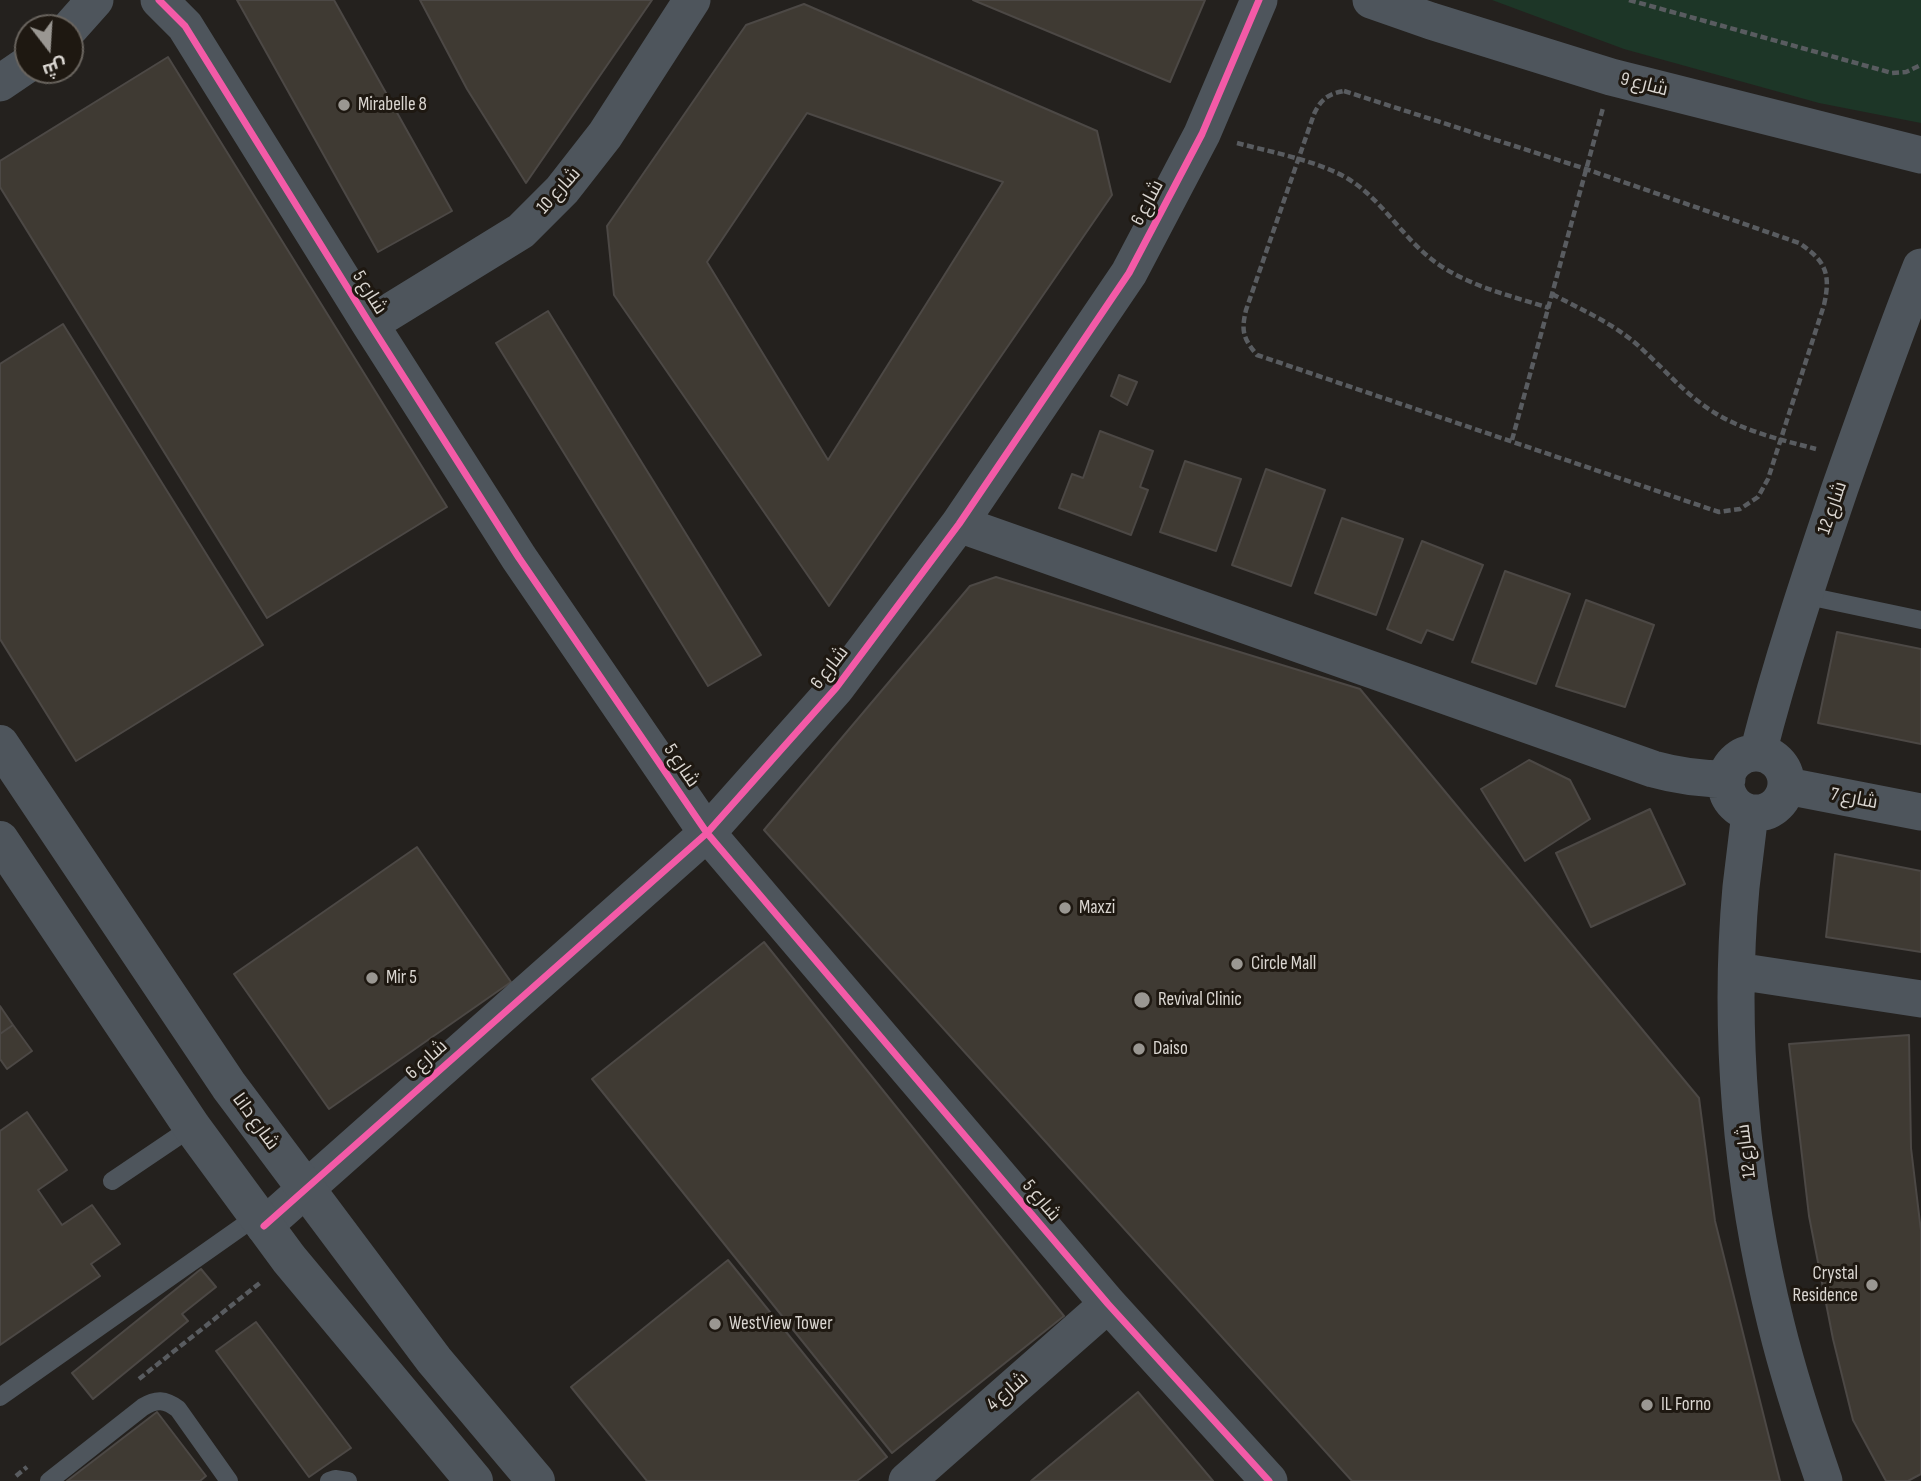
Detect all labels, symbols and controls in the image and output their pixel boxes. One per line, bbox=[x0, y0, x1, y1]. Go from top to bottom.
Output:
north arrow bbox=[14, 14, 84, 84]
text: ش bbox=[40, 53, 70, 82]
street label: شارع 9 bbox=[1618, 68, 1670, 102]
place label: Mirabelle 8 bbox=[358, 94, 427, 116]
marker: Mirabelle 8 bbox=[336, 97, 352, 113]
street label: شارع 10 bbox=[532, 163, 586, 219]
street label: شارع 6 bbox=[1127, 176, 1169, 230]
street label: شارع 5 bbox=[347, 267, 391, 319]
street label: شارع 12 bbox=[1813, 479, 1853, 537]
street label: شارع 6 bbox=[806, 642, 854, 694]
street label: شارع 5 bbox=[658, 740, 704, 792]
street label: شارع 7 bbox=[1829, 783, 1879, 815]
place label: Maxzi bbox=[1079, 897, 1115, 919]
marker: Maxzi bbox=[1057, 900, 1073, 916]
place label: Circle Mall bbox=[1251, 953, 1316, 975]
marker: Circle Mall bbox=[1229, 956, 1245, 972]
place label: Mir 5 bbox=[386, 967, 417, 989]
marker: Mir 5 bbox=[364, 970, 380, 986]
place label: Revival Clinic bbox=[1158, 989, 1242, 1011]
marker: Revival Clinic bbox=[1132, 990, 1152, 1010]
street label: شارع 6 bbox=[401, 1035, 453, 1085]
place label: Daiso bbox=[1153, 1038, 1188, 1060]
marker: Daiso bbox=[1131, 1041, 1147, 1057]
street label: شارع دانا bbox=[227, 1089, 283, 1155]
street label: شارع 12 bbox=[1732, 1123, 1762, 1179]
street label: شارع 5 bbox=[1017, 1176, 1065, 1226]
place label: Crystal Residence bbox=[1793, 1263, 1858, 1307]
marker: Crystal Residence bbox=[1864, 1277, 1880, 1293]
place label: WestView Tower bbox=[729, 1313, 833, 1335]
marker: WestView Tower bbox=[707, 1316, 723, 1332]
street label: شارع 4 bbox=[982, 1368, 1034, 1416]
place label: IL Forno bbox=[1661, 1394, 1711, 1416]
marker: IL Forno bbox=[1639, 1397, 1655, 1413]

